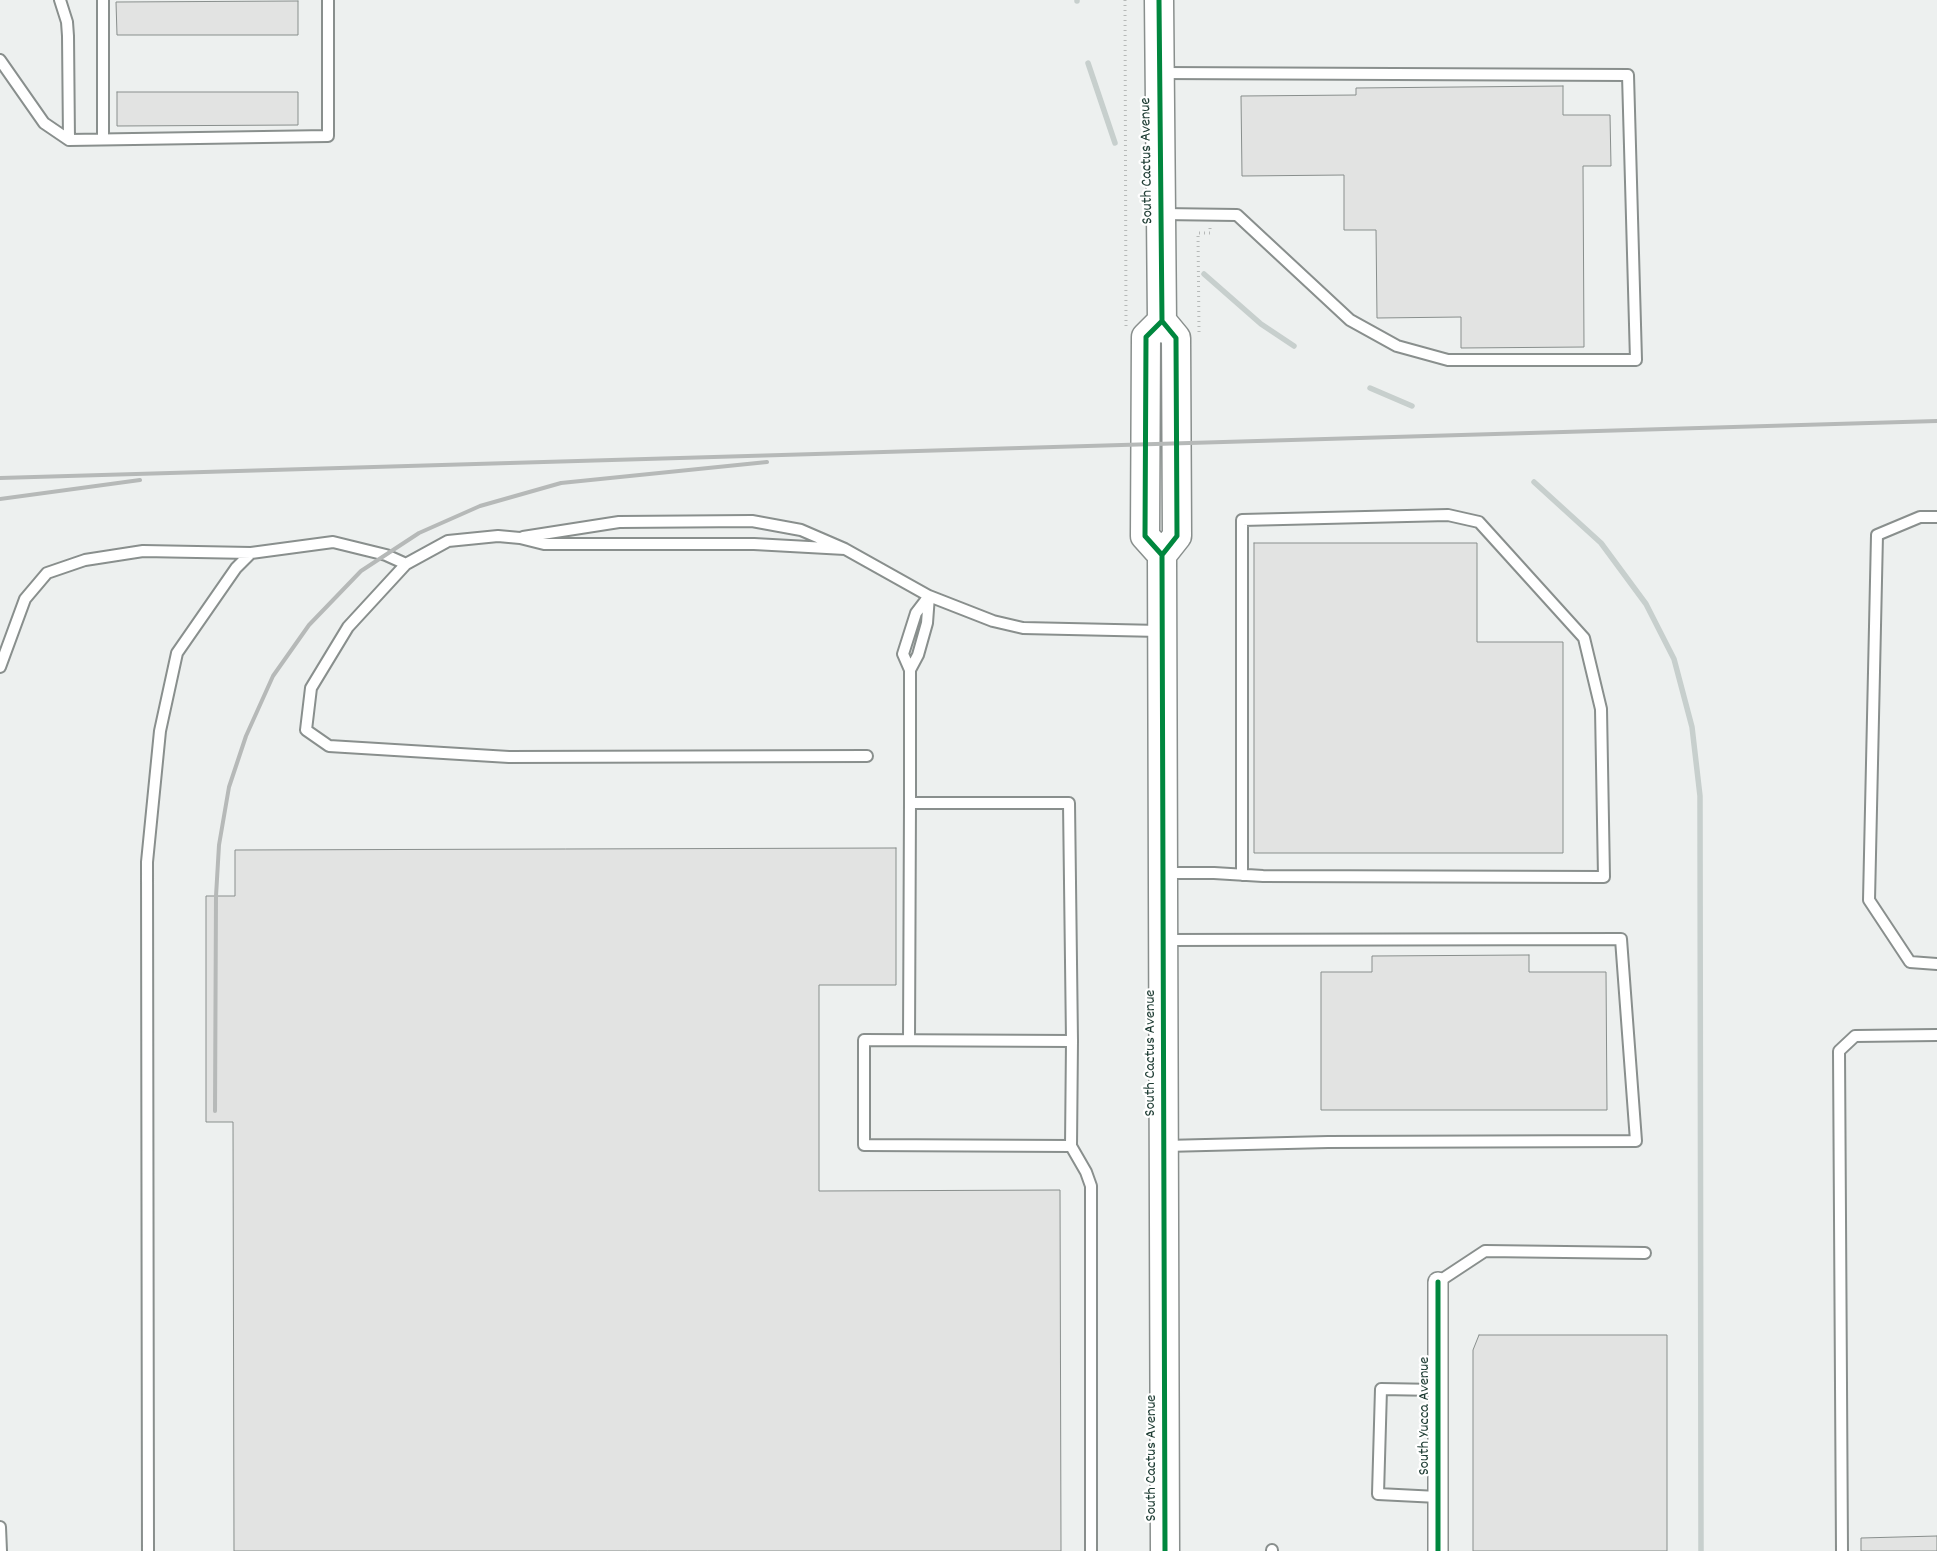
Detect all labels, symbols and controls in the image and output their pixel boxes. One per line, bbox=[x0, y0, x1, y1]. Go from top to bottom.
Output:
street label: South Cactus Avenue bbox=[1137, 97, 1159, 225]
street label: South Cactus Avenue bbox=[1142, 990, 1162, 1116]
street label: South Yucca Avenue bbox=[1416, 1357, 1436, 1475]
street label: South Cactus Avenue bbox=[1143, 1395, 1163, 1521]

